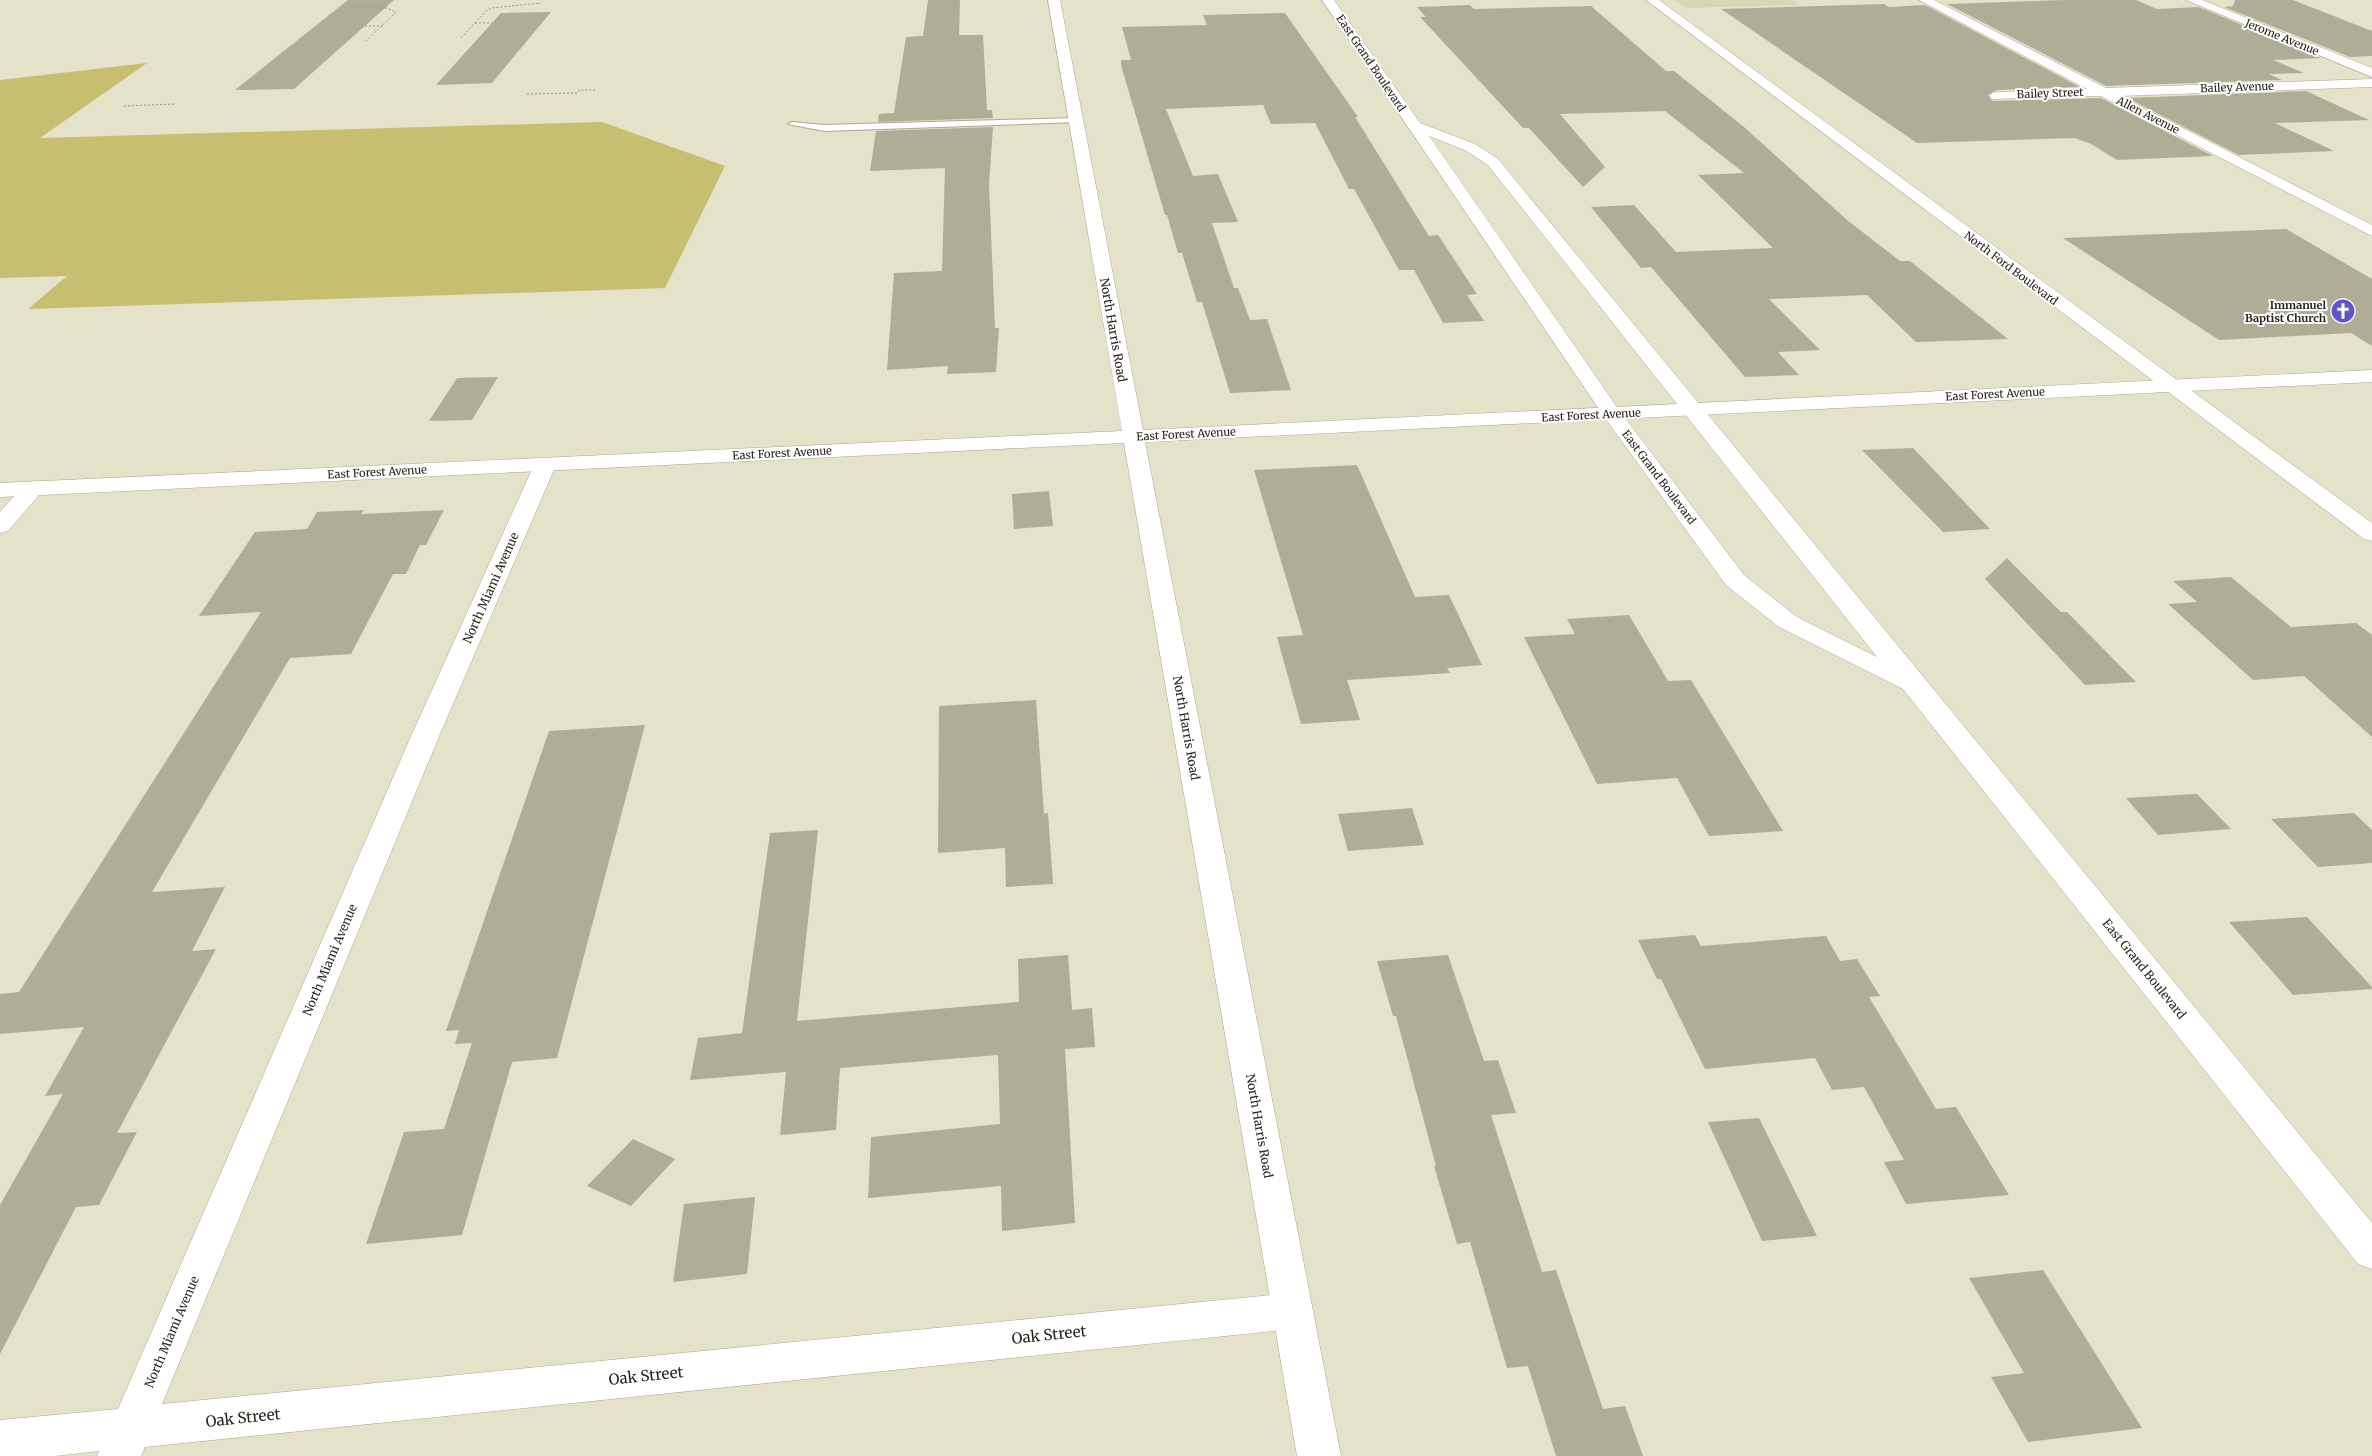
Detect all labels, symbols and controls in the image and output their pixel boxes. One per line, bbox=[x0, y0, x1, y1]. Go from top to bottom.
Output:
street label: East Grand Boulevard bbox=[1333, 12, 1409, 115]
street label: Jerome Avenue bbox=[2242, 15, 2321, 58]
street label: Bailey Avenue bbox=[2200, 79, 2274, 95]
street label: Bailey Street bbox=[2016, 85, 2084, 101]
street label: Allen Avenue bbox=[2113, 93, 2182, 137]
street label: North Ford Boulevard bbox=[1961, 228, 2061, 308]
street label: North Harris Road bbox=[1097, 277, 1130, 383]
place label: Immanuel Baptist Church bbox=[2245, 298, 2327, 325]
church icon: Immanuel Baptist Church bbox=[2330, 298, 2356, 324]
street label: East Forest Avenue bbox=[1945, 384, 2045, 404]
street label: East Forest Avenue bbox=[1541, 405, 1641, 425]
street label: East Forest Avenue bbox=[1136, 424, 1236, 444]
street label: East Grand Boulevard bbox=[1619, 427, 1699, 527]
street label: East Forest Avenue bbox=[732, 443, 832, 463]
street label: East Forest Avenue bbox=[327, 462, 427, 482]
street label: North Miami Avenue bbox=[459, 530, 522, 646]
street label: North Harris Road bbox=[1170, 675, 1203, 781]
street label: North Miami Avenue bbox=[299, 902, 360, 1018]
street label: East Grand Boulevard bbox=[2099, 916, 2189, 1022]
street label: North Harris Road bbox=[1243, 1073, 1276, 1179]
street label: North Miami Avenue bbox=[141, 1274, 202, 1390]
street label: Oak Street bbox=[1011, 1321, 1087, 1348]
street label: Oak Street bbox=[608, 1362, 684, 1389]
street label: Oak Street bbox=[205, 1404, 281, 1431]

